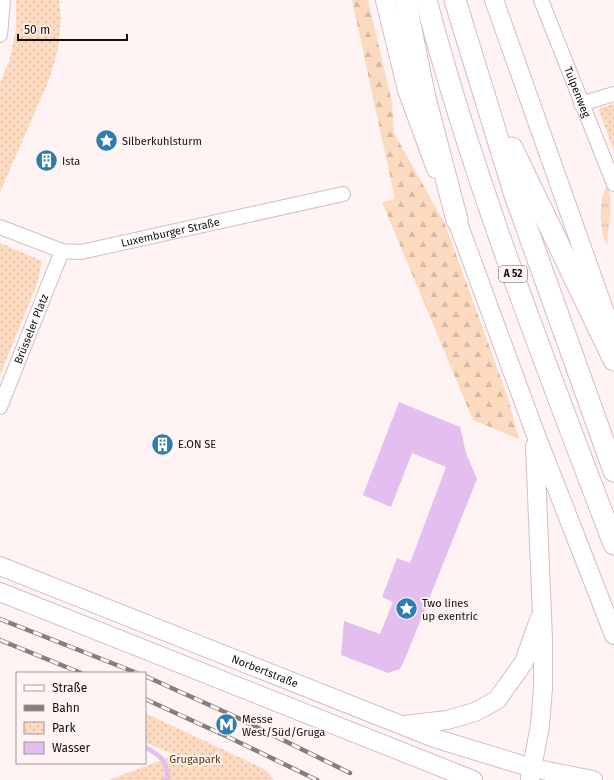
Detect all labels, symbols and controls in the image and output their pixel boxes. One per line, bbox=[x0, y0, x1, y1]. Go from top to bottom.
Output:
scale bar bbox=[18, 16, 127, 42]
text: 50 m bbox=[24, 23, 50, 37]
street label: Tulpenweg bbox=[562, 65, 594, 120]
place icon: Silberkuhlsturm bbox=[93, 128, 119, 154]
place label: Silberkuhlsturm bbox=[122, 135, 202, 148]
building icon: Ista bbox=[34, 148, 60, 174]
place label: Ista bbox=[62, 155, 80, 168]
street label: Luxemburger Straße bbox=[120, 215, 221, 249]
road number: A 52 bbox=[499, 266, 527, 282]
street label: Brüsseler Platz bbox=[11, 292, 51, 366]
building icon: E.ON SE bbox=[149, 431, 175, 457]
place label: E.ON SE bbox=[178, 438, 216, 451]
place icon: Two lines up exentric bbox=[393, 596, 419, 622]
place label: Two lines up exentric bbox=[422, 597, 478, 623]
street label: Norbertstraße bbox=[230, 652, 300, 690]
legend bbox=[16, 672, 146, 764]
text: Straße bbox=[52, 681, 87, 695]
text: Bahn bbox=[52, 701, 80, 715]
metro station icon: Messe West/Süd/Gruga bbox=[214, 712, 240, 738]
place label: Messe West/Süd/Gruga bbox=[242, 713, 325, 739]
text: Park bbox=[52, 721, 76, 735]
text: Wasser bbox=[52, 741, 91, 755]
park label: Grugapark bbox=[169, 753, 221, 766]

